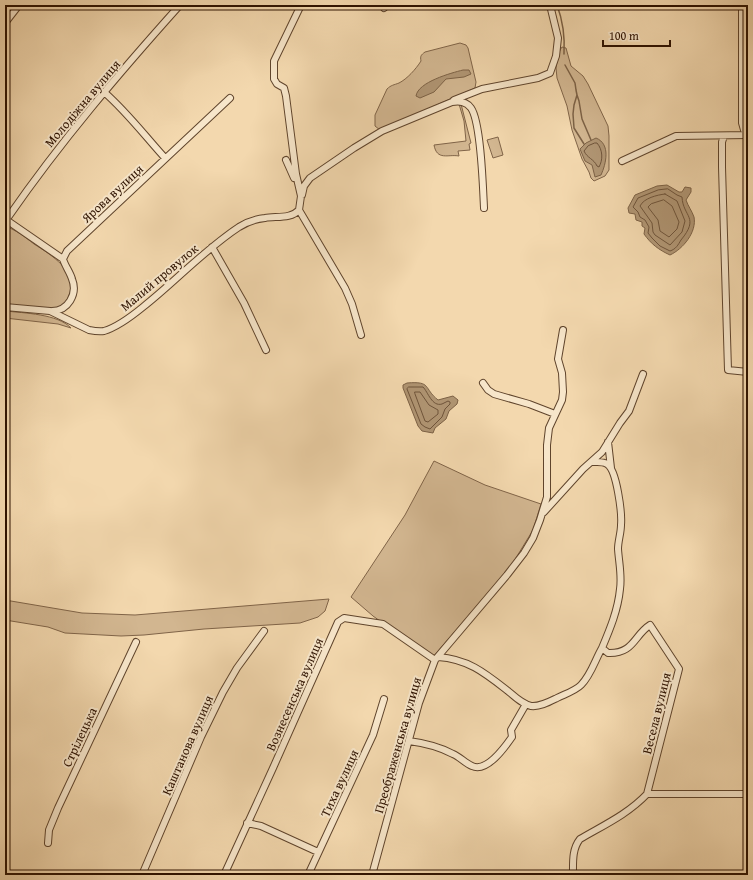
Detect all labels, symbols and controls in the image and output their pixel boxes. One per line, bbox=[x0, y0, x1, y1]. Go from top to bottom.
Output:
scale bar bbox=[603, 22, 670, 48]
text: 100 m bbox=[609, 27, 639, 44]
street label: Молодіжна вулиця bbox=[40, 55, 125, 151]
street label: Ярова вулиця bbox=[76, 159, 148, 228]
street label: Малий провулок bbox=[116, 239, 202, 316]
street label: Вознесенська вулиця bbox=[261, 634, 328, 754]
street label: Весела вулиця bbox=[637, 670, 676, 756]
street label: Преображенська вулиця bbox=[369, 674, 426, 815]
street label: Каштанова вулиця bbox=[157, 692, 218, 798]
street label: Стрілецька bbox=[57, 704, 102, 770]
street label: Тиха вулиця bbox=[316, 746, 364, 820]

